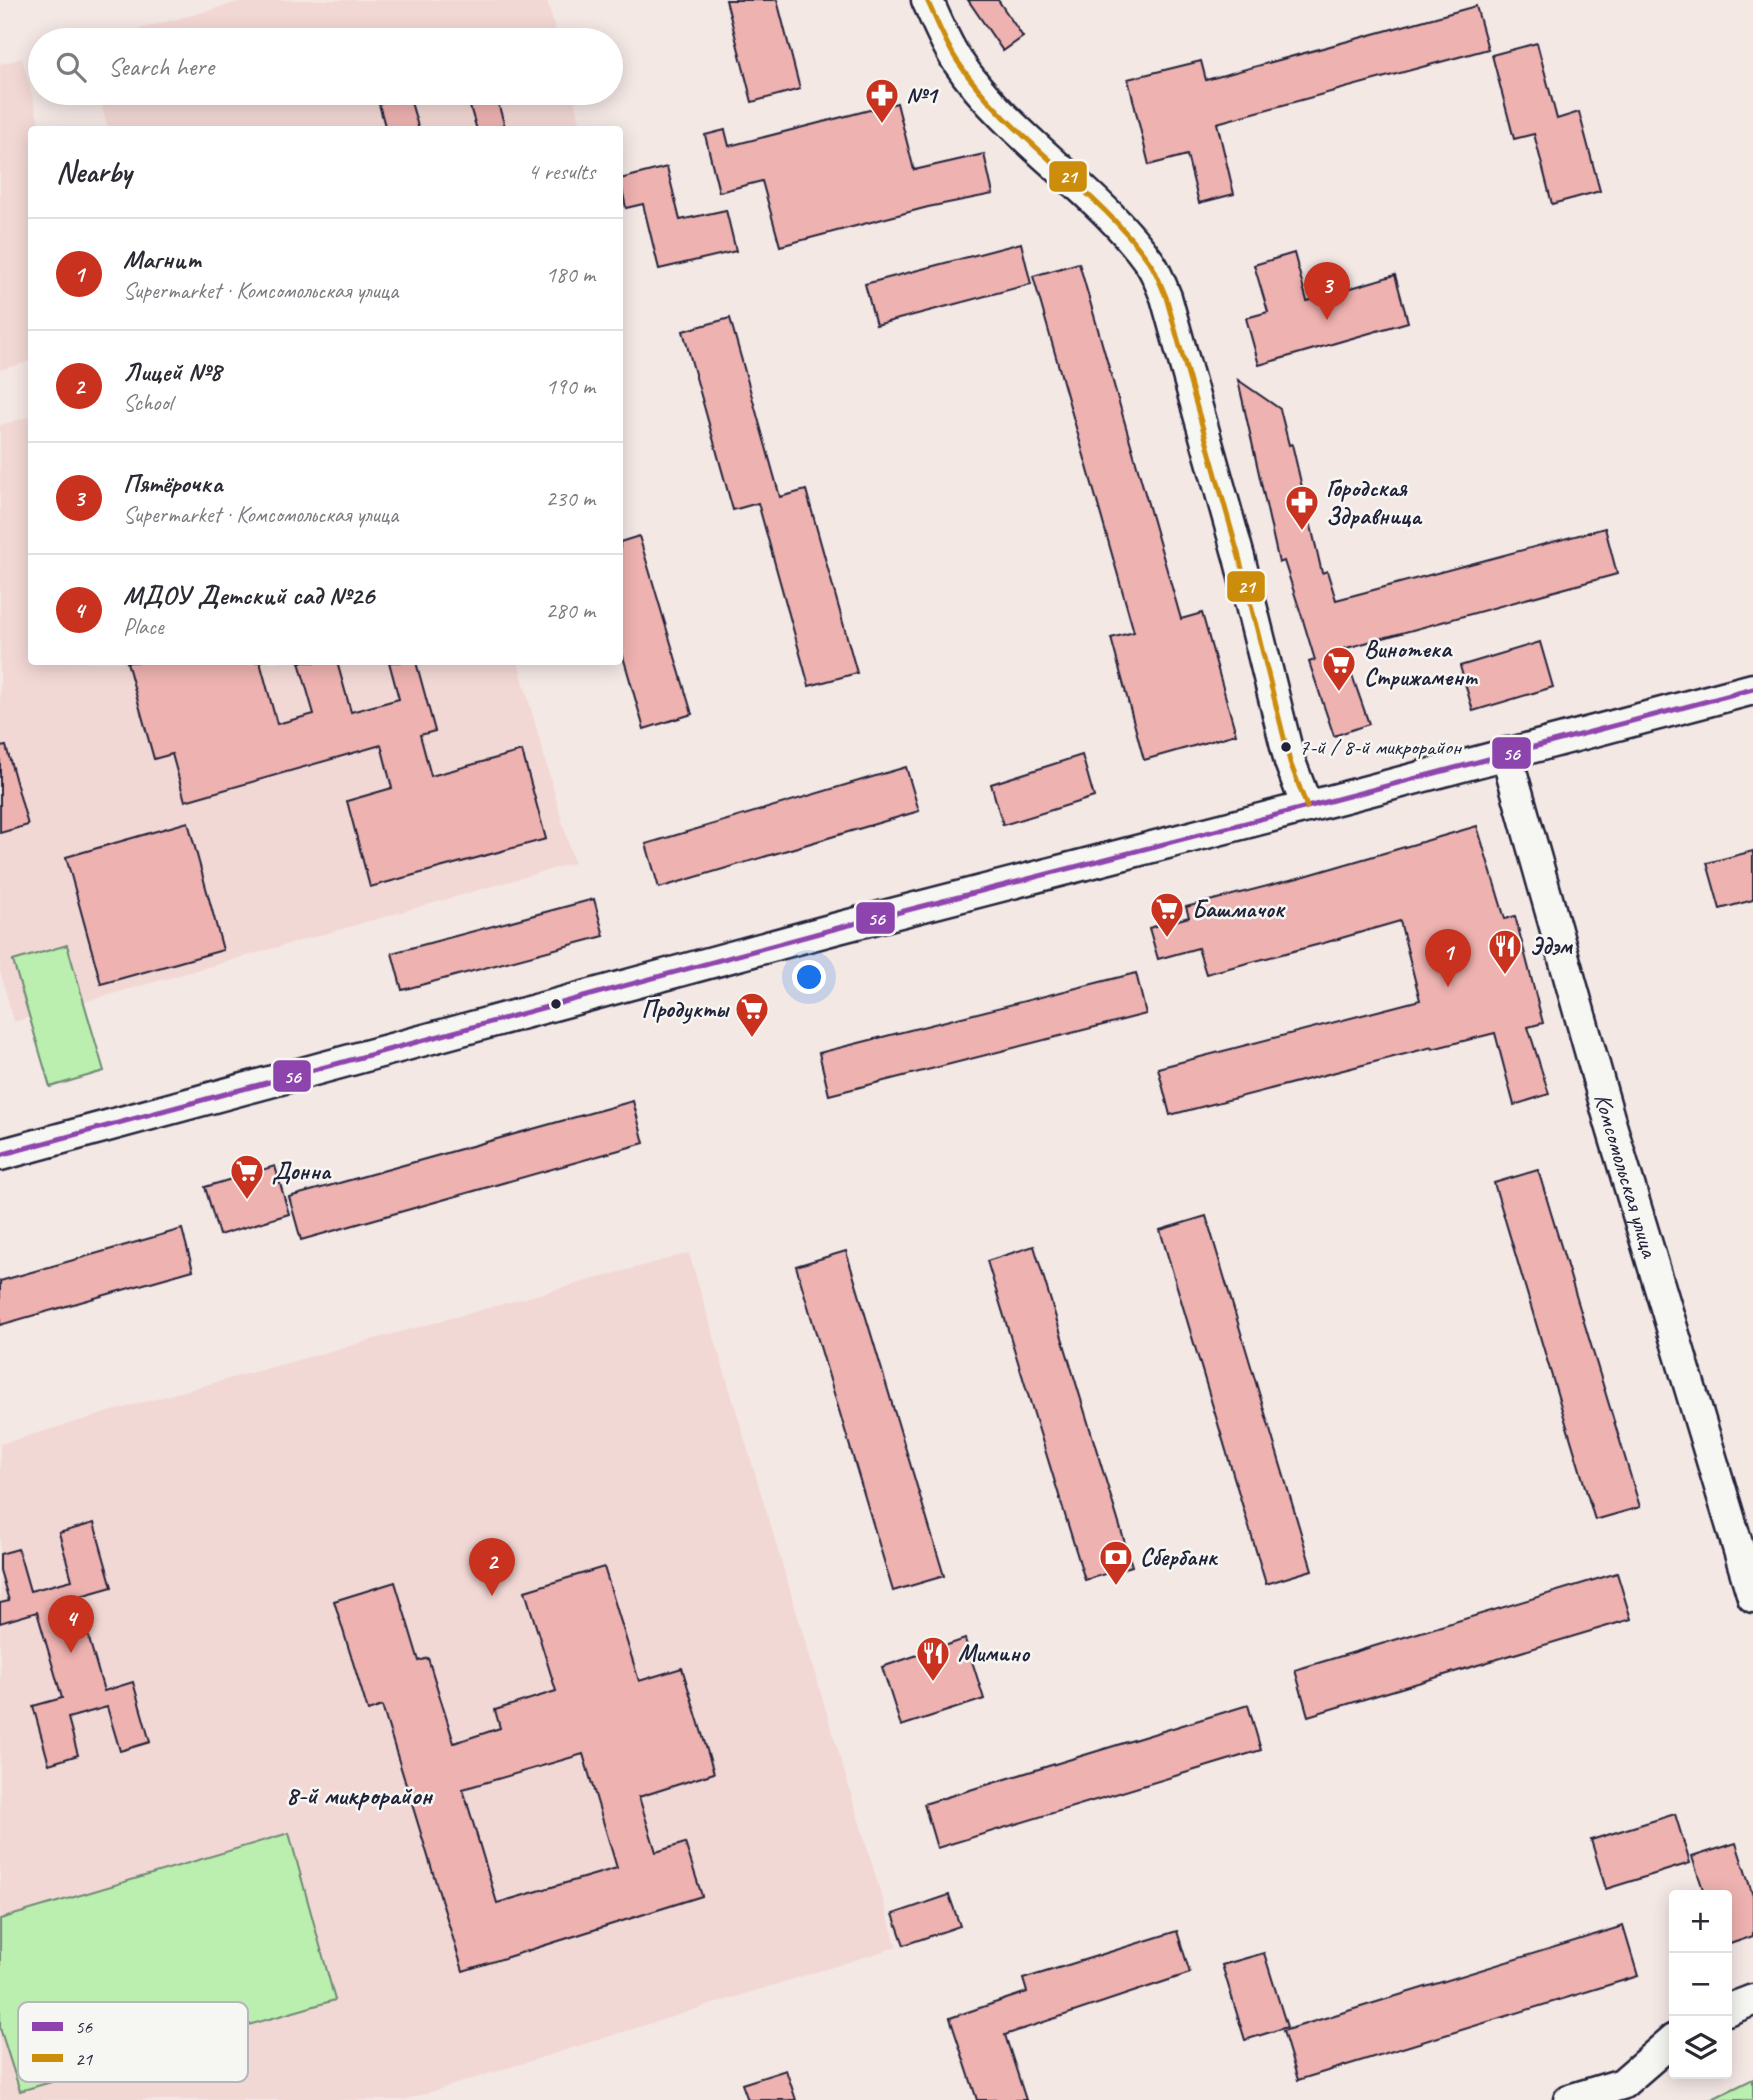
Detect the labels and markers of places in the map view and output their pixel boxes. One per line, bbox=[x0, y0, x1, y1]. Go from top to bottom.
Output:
pharmacy icon: №1 bbox=[863, 76, 901, 125]
place label: №1 bbox=[906, 80, 940, 110]
pin: 3 bbox=[1304, 262, 1350, 320]
place label: Городская Здравница bbox=[1326, 473, 1423, 531]
pharmacy icon: Городская Здравница bbox=[1283, 483, 1321, 532]
place label: Винотека Стрижамент bbox=[1364, 634, 1478, 692]
supermarket icon: Винотека Стрижамент bbox=[1320, 644, 1358, 693]
place label: 7-й / 8-й микрорайон bbox=[1299, 733, 1463, 761]
marker: 7-й / 8-й микрорайон bbox=[1279, 740, 1293, 754]
supermarket icon: Башмачок bbox=[1148, 890, 1186, 939]
place label: Башмачок bbox=[1192, 894, 1286, 924]
restaurant icon: Эдэм bbox=[1486, 927, 1524, 976]
pin: 1 bbox=[1425, 929, 1471, 987]
place label: Эдэм bbox=[1530, 931, 1574, 961]
supermarket icon: Продукты bbox=[733, 990, 771, 1039]
place label: Продукты bbox=[641, 994, 730, 1024]
unlabelled marker bbox=[549, 997, 563, 1011]
supermarket icon: Донна bbox=[228, 1152, 266, 1201]
place label: Донна bbox=[272, 1156, 332, 1186]
pin: 2 bbox=[469, 1538, 515, 1596]
bank icon: Сбербанк bbox=[1097, 1538, 1135, 1587]
place label: Сбербанк bbox=[1140, 1542, 1219, 1572]
pin: 4 bbox=[48, 1595, 94, 1653]
restaurant icon: Мимино bbox=[914, 1634, 952, 1683]
place label: Мимино bbox=[958, 1638, 1031, 1668]

